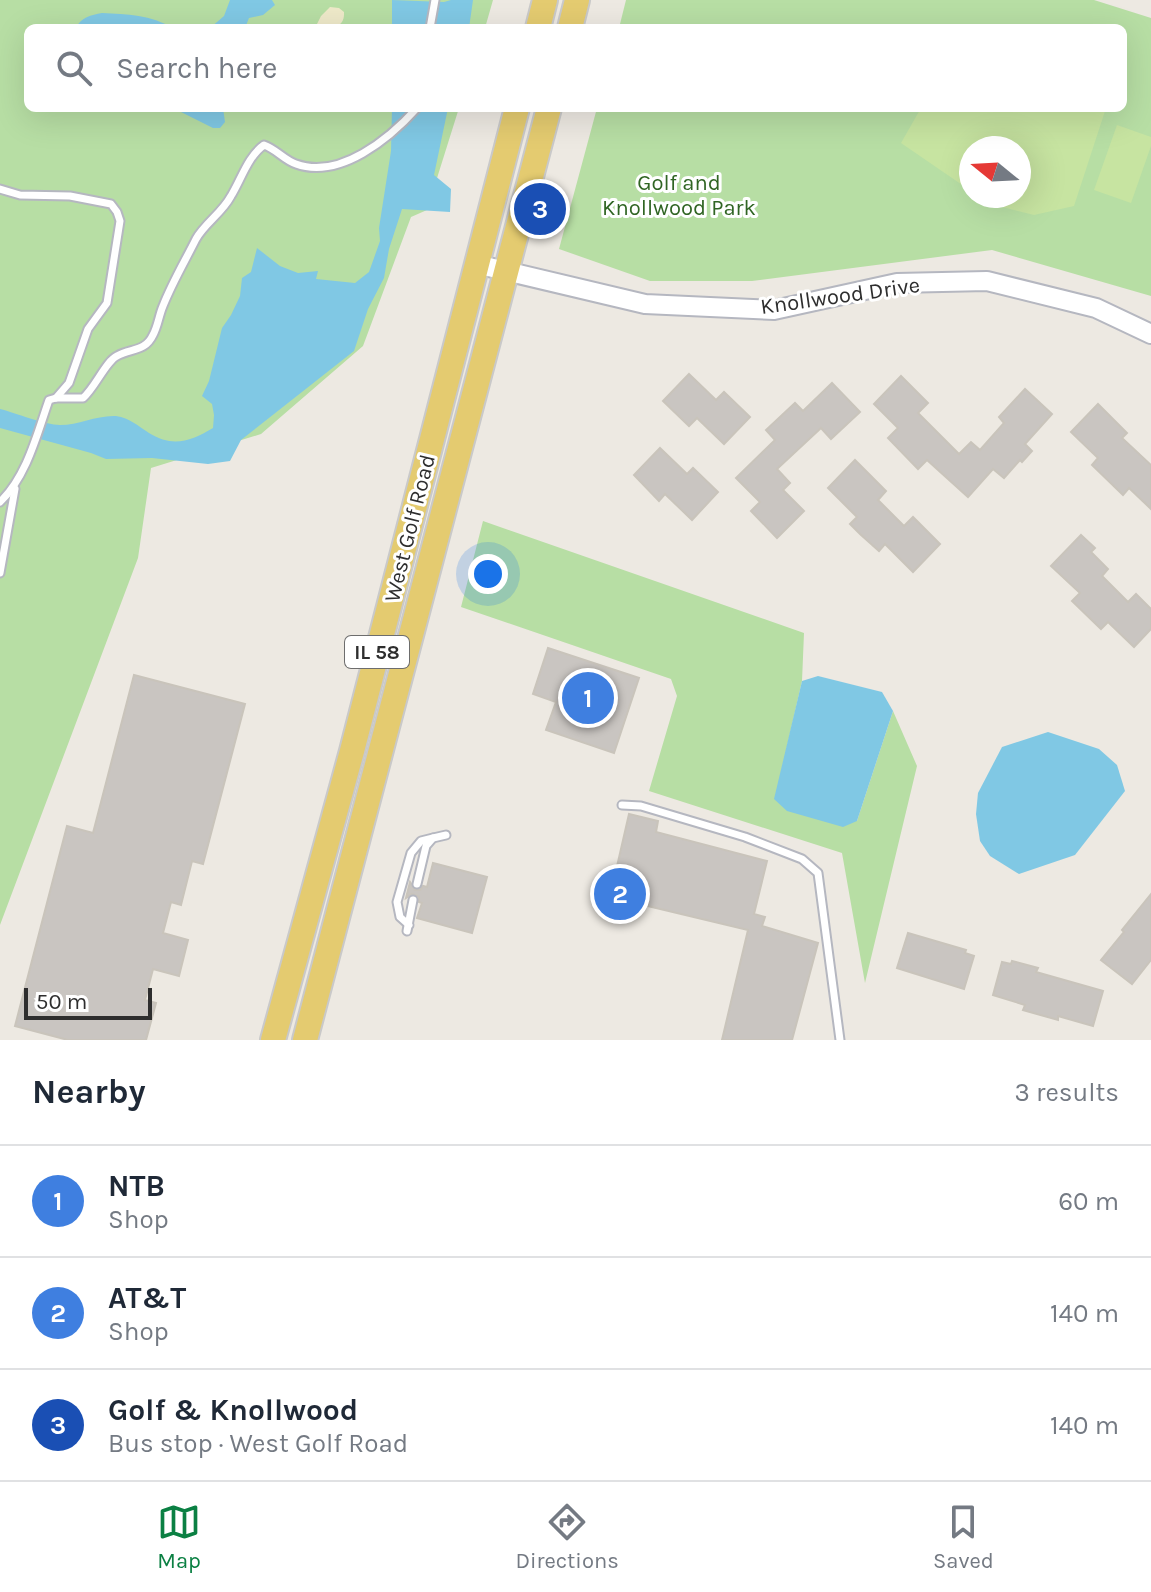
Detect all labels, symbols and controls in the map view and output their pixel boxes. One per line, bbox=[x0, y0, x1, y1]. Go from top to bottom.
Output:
search box bbox=[24, 24, 1127, 112]
icon: search bbox=[52, 46, 96, 90]
text: Search here bbox=[116, 50, 277, 86]
north arrow bbox=[959, 136, 1031, 208]
park label: Golf and Knollwood Park bbox=[602, 170, 756, 221]
pin: 3 bbox=[514, 179, 566, 239]
street label: Knollwood Drive bbox=[759, 272, 921, 320]
street label: West Golf Road bbox=[379, 452, 441, 605]
your location bbox=[468, 554, 508, 594]
road number: IL 58 bbox=[345, 636, 409, 668]
pin: 1 bbox=[562, 668, 614, 728]
pin: 2 bbox=[594, 864, 646, 924]
scale bar bbox=[24, 984, 152, 1020]
text: 50 m bbox=[36, 989, 87, 1015]
text: Nearby bbox=[32, 1072, 146, 1112]
text: 3 results bbox=[1015, 1077, 1119, 1108]
text: NTB bbox=[108, 1168, 165, 1204]
text: 1 bbox=[53, 1186, 63, 1217]
text: 60 m bbox=[1058, 1186, 1119, 1217]
text: Shop bbox=[108, 1204, 169, 1235]
text: AT&T bbox=[108, 1280, 186, 1316]
text: 2 bbox=[50, 1298, 66, 1329]
text: 140 m bbox=[1050, 1298, 1119, 1329]
text: Shop bbox=[108, 1316, 169, 1347]
text: Golf & Knollwood bbox=[108, 1392, 358, 1428]
text: 3 bbox=[50, 1410, 66, 1441]
text: 140 m bbox=[1050, 1410, 1119, 1441]
text: Bus stop · West Golf Road bbox=[108, 1428, 408, 1459]
tab: Map bbox=[157, 1500, 201, 1574]
tab: Directions bbox=[515, 1500, 619, 1574]
tab: Saved bbox=[933, 1500, 994, 1574]

